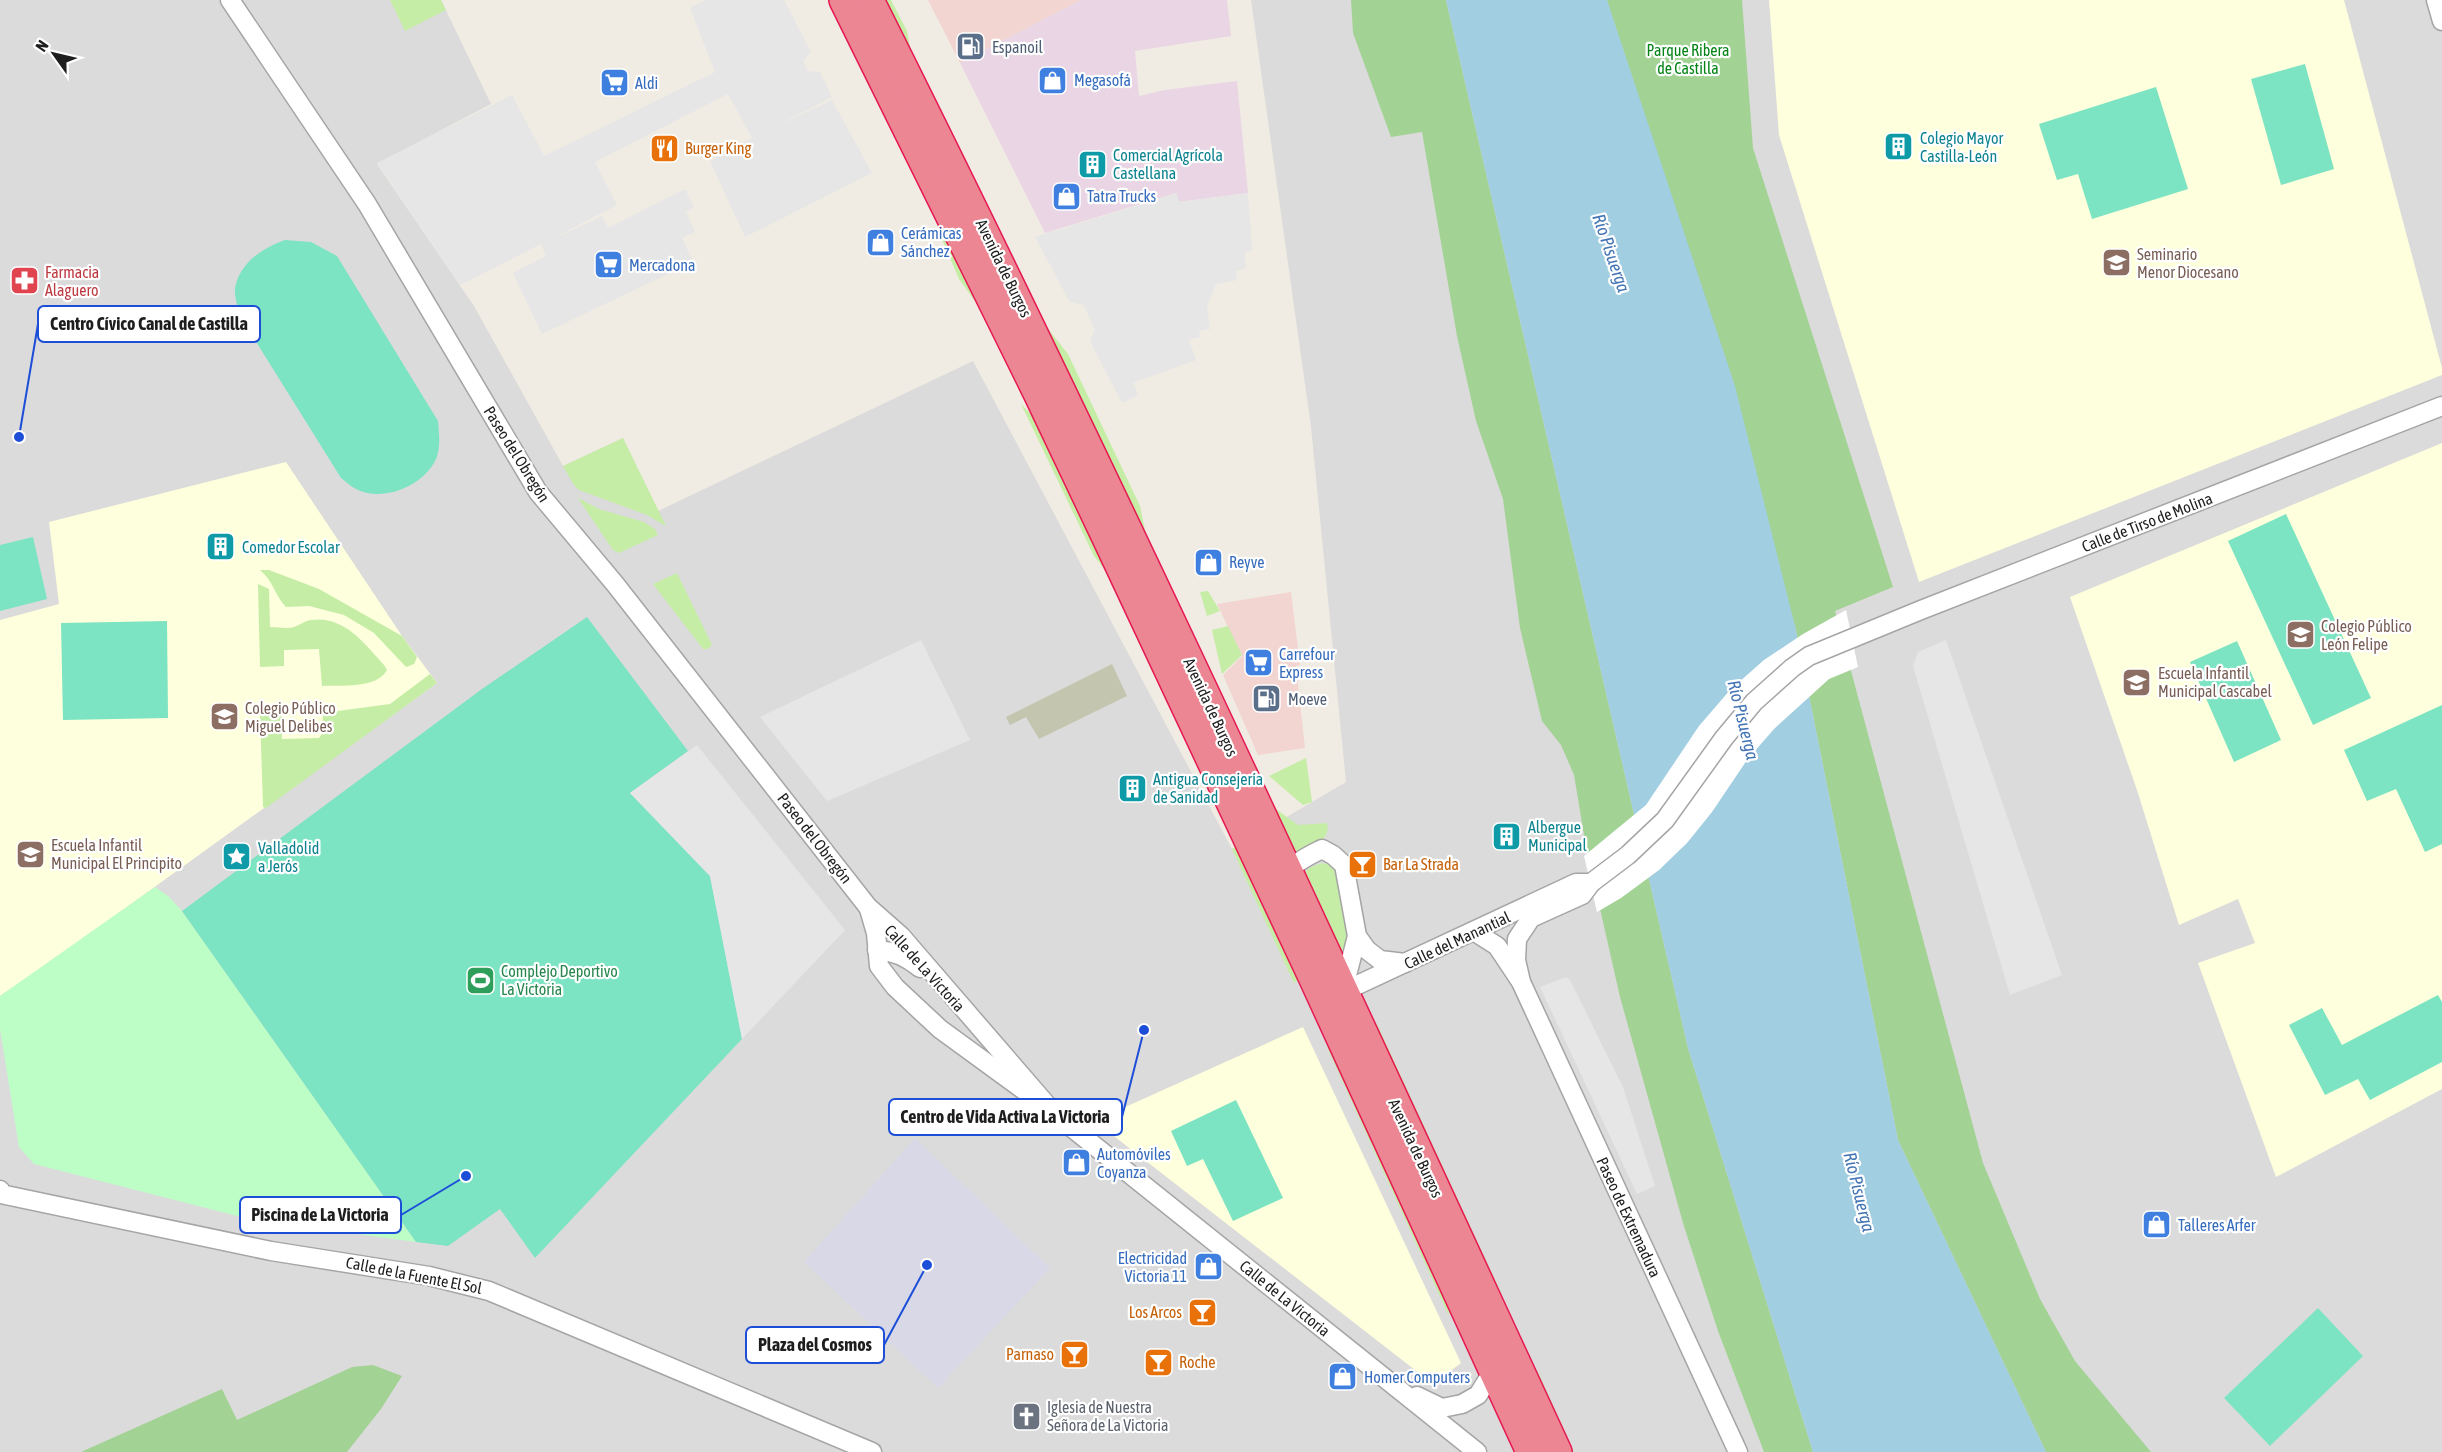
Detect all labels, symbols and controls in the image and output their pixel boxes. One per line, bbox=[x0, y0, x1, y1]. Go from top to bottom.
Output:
north arrow bbox=[24, 24, 84, 84]
fuel station icon: Espanoil bbox=[955, 31, 987, 63]
text: N bbox=[31, 37, 52, 55]
place label: Espanoil bbox=[992, 38, 1043, 57]
park label: Parque Ribera de Castilla bbox=[1647, 41, 1729, 77]
shop icon: Megasofá bbox=[1037, 64, 1069, 96]
supermarket icon: Aldi bbox=[598, 67, 630, 99]
place label: Megasofá bbox=[1074, 71, 1131, 90]
place label: Aldi bbox=[635, 74, 658, 92]
place label: Colegio Mayor Castilla-León bbox=[1920, 129, 2003, 165]
building icon: Colegio Mayor Castilla-León bbox=[1883, 131, 1915, 163]
restaurant icon: Burger King bbox=[648, 132, 680, 164]
place label: Burger King bbox=[685, 139, 752, 158]
place label: Comercial Agrícola Castellana bbox=[1113, 146, 1223, 182]
building icon: Comercial Agrícola Castellana bbox=[1076, 148, 1108, 180]
shop icon: Tatra Trucks bbox=[1050, 180, 1082, 212]
place label: Tatra Trucks bbox=[1087, 187, 1156, 205]
water label: Río Pisuerga bbox=[1588, 211, 1635, 295]
street label: Avenida de Burgos bbox=[972, 216, 1036, 321]
place label: Cerámicas Sánchez bbox=[901, 224, 962, 260]
shop icon: Cerámicas Sánchez bbox=[864, 226, 896, 258]
place label: Seminario Menor Diocesano bbox=[2137, 245, 2239, 281]
school or university icon: Seminario Menor Diocesano bbox=[2100, 247, 2132, 279]
supermarket icon: Mercadona bbox=[592, 249, 624, 281]
place label: Mercadona bbox=[629, 256, 695, 274]
place label: Farmacia Alaguero bbox=[45, 263, 99, 300]
pharmacy icon: Farmacia Alaguero bbox=[8, 265, 40, 297]
callout: Centro Cívico Canal de Castilla bbox=[38, 306, 260, 342]
text: Centro Cívico Canal de Castilla bbox=[50, 313, 248, 334]
street label: Paseo del Obregón bbox=[479, 403, 554, 506]
street label: Calle de Tirso de Molina bbox=[2079, 489, 2215, 555]
building icon: Comedor Escolar bbox=[205, 531, 237, 563]
place label: Comedor Escolar bbox=[242, 538, 340, 556]
shop icon: Reyve bbox=[1192, 546, 1224, 578]
place label: Reyve bbox=[1229, 553, 1264, 572]
place label: Colegio Público León Felipe bbox=[2321, 617, 2412, 654]
school or university icon: Colegio Público León Felipe bbox=[2284, 619, 2316, 651]
place label: Carrefour Express bbox=[1279, 645, 1335, 682]
supermarket icon: Carrefour Express bbox=[1242, 647, 1274, 679]
street label: Avenida de Burgos bbox=[1179, 655, 1242, 760]
place label: Escuela Infantil Municipal Cascabel bbox=[2158, 664, 2272, 701]
school or university icon: Escuela Infantil Municipal Cascabel bbox=[2121, 666, 2153, 698]
water label: Río Pisuerga bbox=[1723, 678, 1764, 762]
fuel station icon: Moeve bbox=[1251, 683, 1283, 715]
place label: Moeve bbox=[1288, 690, 1327, 708]
place label: Colegio Público Miguel Delibes bbox=[245, 699, 336, 736]
school or university icon: Colegio Público Miguel Delibes bbox=[208, 701, 240, 733]
place label: Antigua Consejería de Sanidad bbox=[1153, 770, 1263, 806]
building icon: Antigua Consejería de Sanidad bbox=[1116, 772, 1148, 804]
street label: Paseo del Obregón bbox=[773, 789, 856, 887]
place label: Albergue Municipal bbox=[1528, 818, 1588, 855]
building icon: Albergue Municipal bbox=[1491, 820, 1523, 852]
place label: Escuela Infantil Municipal El Principito bbox=[51, 836, 182, 873]
school or university icon: Escuela Infantil Municipal El Principito bbox=[14, 838, 46, 870]
place label: Valladolid a Jerós bbox=[258, 839, 319, 875]
place icon: Valladolid a Jerós bbox=[221, 841, 253, 873]
bar icon: Bar La Strada bbox=[1346, 848, 1378, 880]
place label: Bar La Strada bbox=[1383, 855, 1459, 873]
street label: Calle del Manantial bbox=[1401, 907, 1514, 972]
street label: Calle de La Victoria bbox=[881, 921, 969, 1015]
place label: Complejo Deportivo La Victoria bbox=[501, 962, 618, 998]
sports icon: Complejo Deportivo La Victoria bbox=[464, 964, 496, 996]
street label: Avenida de Burgos bbox=[1384, 1096, 1447, 1201]
callout: Centro de Vida Activa La Victoria bbox=[889, 1099, 1122, 1135]
text: Centro de Vida Activa La Victoria bbox=[900, 1106, 1110, 1127]
place label: Automóviles Coyanza bbox=[1097, 1145, 1171, 1182]
shop icon: Automóviles Coyanza bbox=[1060, 1147, 1092, 1179]
water label: Río Pisuerga bbox=[1839, 1150, 1880, 1234]
street label: Paseo de Extremadura bbox=[1593, 1154, 1665, 1280]
callout: Piscina de La Victoria bbox=[240, 1197, 401, 1233]
text: Piscina de La Victoria bbox=[251, 1204, 389, 1225]
shop icon: Talleres Arfer bbox=[2141, 1209, 2173, 1241]
place label: Talleres Arfer bbox=[2178, 1216, 2256, 1234]
place label: Electricidad Victoria 11 bbox=[1118, 1249, 1187, 1285]
shop icon: Electricidad Victoria 11 bbox=[1192, 1251, 1224, 1283]
street label: Calle de la Fuente El Sol bbox=[345, 1253, 484, 1297]
street label: Calle de La Victoria bbox=[1236, 1256, 1334, 1340]
bar icon: Los Arcos bbox=[1187, 1296, 1219, 1328]
place label: Los Arcos bbox=[1129, 1303, 1182, 1321]
callout: Plaza del Cosmos bbox=[746, 1327, 884, 1363]
text: Plaza del Cosmos bbox=[758, 1334, 873, 1355]
bar icon: Parnaso bbox=[1059, 1338, 1091, 1370]
place label: Parnaso bbox=[1006, 1345, 1054, 1363]
bar icon: Roche bbox=[1142, 1346, 1174, 1378]
place label: Roche bbox=[1179, 1353, 1215, 1371]
shop icon: Homer Computers bbox=[1327, 1361, 1359, 1393]
place label: Homer Computers bbox=[1364, 1368, 1470, 1387]
place label: Iglesia de Nuestra Señora de La Victoria bbox=[1047, 1398, 1168, 1434]
church icon: Iglesia de Nuestra Señora de La Victoria bbox=[1010, 1400, 1042, 1432]

